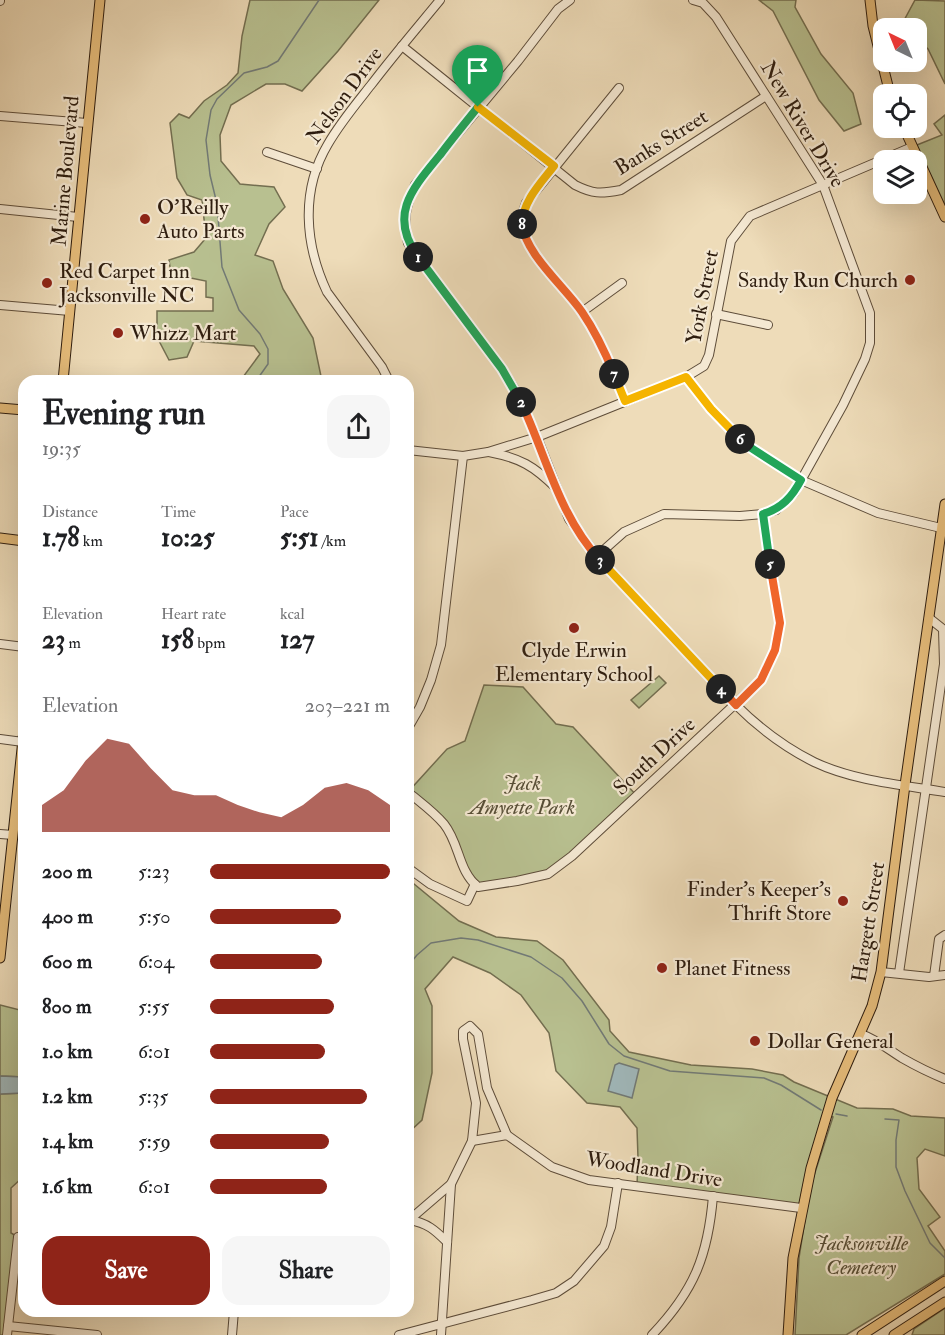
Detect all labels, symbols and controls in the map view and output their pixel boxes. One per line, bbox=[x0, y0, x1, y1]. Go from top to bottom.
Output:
north arrow bbox=[873, 18, 927, 72]
map controls bbox=[873, 18, 927, 204]
street label: Nelson Drive bbox=[300, 41, 389, 149]
pin bbox=[452, 45, 503, 107]
icon: arrive bbox=[461, 54, 494, 87]
street label: New River Drive bbox=[754, 56, 851, 193]
button: locate bbox=[873, 84, 927, 138]
street label: Marine Boulevard bbox=[45, 94, 86, 247]
street label: Banks Street bbox=[609, 103, 713, 182]
button: layers bbox=[873, 150, 927, 204]
place label: O'Reilly Auto Parts bbox=[156, 194, 245, 245]
pin: 8 bbox=[507, 209, 537, 239]
marker: O'Reilly Auto Parts bbox=[138, 212, 152, 226]
text: 8 bbox=[518, 214, 526, 234]
pin: 1 bbox=[403, 242, 433, 272]
text: 1 bbox=[415, 247, 421, 267]
street label: York Street bbox=[680, 248, 725, 346]
place label: Red Carpet Inn Jacksonville NC bbox=[58, 258, 194, 309]
place label: Sandy Run Church bbox=[738, 267, 898, 294]
marker: Sandy Run Church bbox=[903, 273, 917, 287]
marker: Red Carpet Inn Jacksonville NC bbox=[40, 276, 54, 290]
place label: Whizz Mart bbox=[129, 320, 237, 347]
marker: Whizz Mart bbox=[111, 326, 125, 340]
pin: 7 bbox=[599, 359, 629, 389]
text: 7 bbox=[610, 364, 618, 384]
pin: 2 bbox=[506, 387, 536, 417]
text: 2 bbox=[517, 392, 525, 412]
text: Evening run bbox=[42, 393, 205, 434]
button: share bbox=[327, 395, 390, 458]
pin: 6 bbox=[725, 424, 755, 454]
text: 6 bbox=[736, 429, 744, 449]
text: 19:35 bbox=[42, 436, 81, 461]
text: Distance bbox=[42, 502, 98, 522]
text: Time bbox=[161, 502, 196, 522]
text: Pace bbox=[280, 502, 309, 522]
text: 1.78 bbox=[42, 522, 79, 554]
text: 10:25 bbox=[161, 522, 214, 554]
text: 5:51 bbox=[280, 522, 319, 554]
text: km bbox=[79, 531, 103, 551]
text: /km bbox=[319, 531, 346, 551]
pin: 3 bbox=[585, 545, 615, 575]
pin: 5 bbox=[755, 549, 785, 579]
text: 3 bbox=[597, 550, 603, 570]
text: 5 bbox=[766, 554, 774, 574]
text: Elevation bbox=[42, 604, 103, 624]
text: Heart rate bbox=[161, 604, 226, 624]
text: kcal bbox=[280, 604, 305, 624]
marker: Clyde Erwin Elementary School bbox=[567, 621, 581, 635]
text: 23 bbox=[42, 624, 65, 656]
text: 158 bbox=[161, 624, 194, 656]
text: 127 bbox=[280, 624, 314, 656]
text: m bbox=[65, 633, 81, 653]
text: bpm bbox=[194, 633, 226, 653]
place label: Clyde Erwin Elementary School bbox=[495, 637, 654, 688]
pin: 4 bbox=[706, 674, 736, 704]
text: 4 bbox=[717, 679, 725, 699]
text: Elevation bbox=[42, 693, 118, 718]
text: 203–221 m bbox=[305, 693, 390, 718]
street label: South Drive bbox=[607, 711, 701, 801]
park label: Jack Amyette Park bbox=[467, 770, 575, 821]
text: 200 m bbox=[42, 859, 92, 884]
text: 5:23 bbox=[138, 859, 170, 884]
street label: Hargett Street bbox=[846, 860, 891, 984]
place label: Finder's Keeper's Thrift Store bbox=[686, 876, 831, 927]
marker: Finder's Keeper's Thrift Store bbox=[836, 894, 850, 908]
text: 400 m bbox=[42, 904, 93, 929]
text: 5:50 bbox=[138, 904, 171, 929]
text: 600 m bbox=[42, 949, 92, 974]
text: 6:04 bbox=[138, 949, 174, 974]
place label: Planet Fitness bbox=[674, 955, 790, 982]
marker: Planet Fitness bbox=[655, 961, 669, 975]
text: 800 m bbox=[42, 994, 92, 1019]
text: 5:55 bbox=[138, 994, 169, 1019]
place label: Dollar General bbox=[767, 1028, 894, 1055]
marker: Dollar General bbox=[748, 1034, 762, 1048]
text: 1.0 km bbox=[42, 1039, 93, 1064]
text: 6:01 bbox=[138, 1039, 170, 1064]
text: 1.2 km bbox=[42, 1084, 92, 1109]
text: 5:35 bbox=[138, 1084, 168, 1109]
text: 1.4 km bbox=[42, 1129, 93, 1154]
text: 5:59 bbox=[138, 1129, 171, 1154]
street label: Woodland Drive bbox=[583, 1145, 724, 1194]
text: 1.6 km bbox=[42, 1174, 92, 1199]
text: 6:01 bbox=[138, 1174, 170, 1199]
park label: Jacksonville Cemetery bbox=[814, 1230, 909, 1281]
button: Save bbox=[42, 1236, 210, 1305]
button: Share bbox=[222, 1236, 390, 1305]

